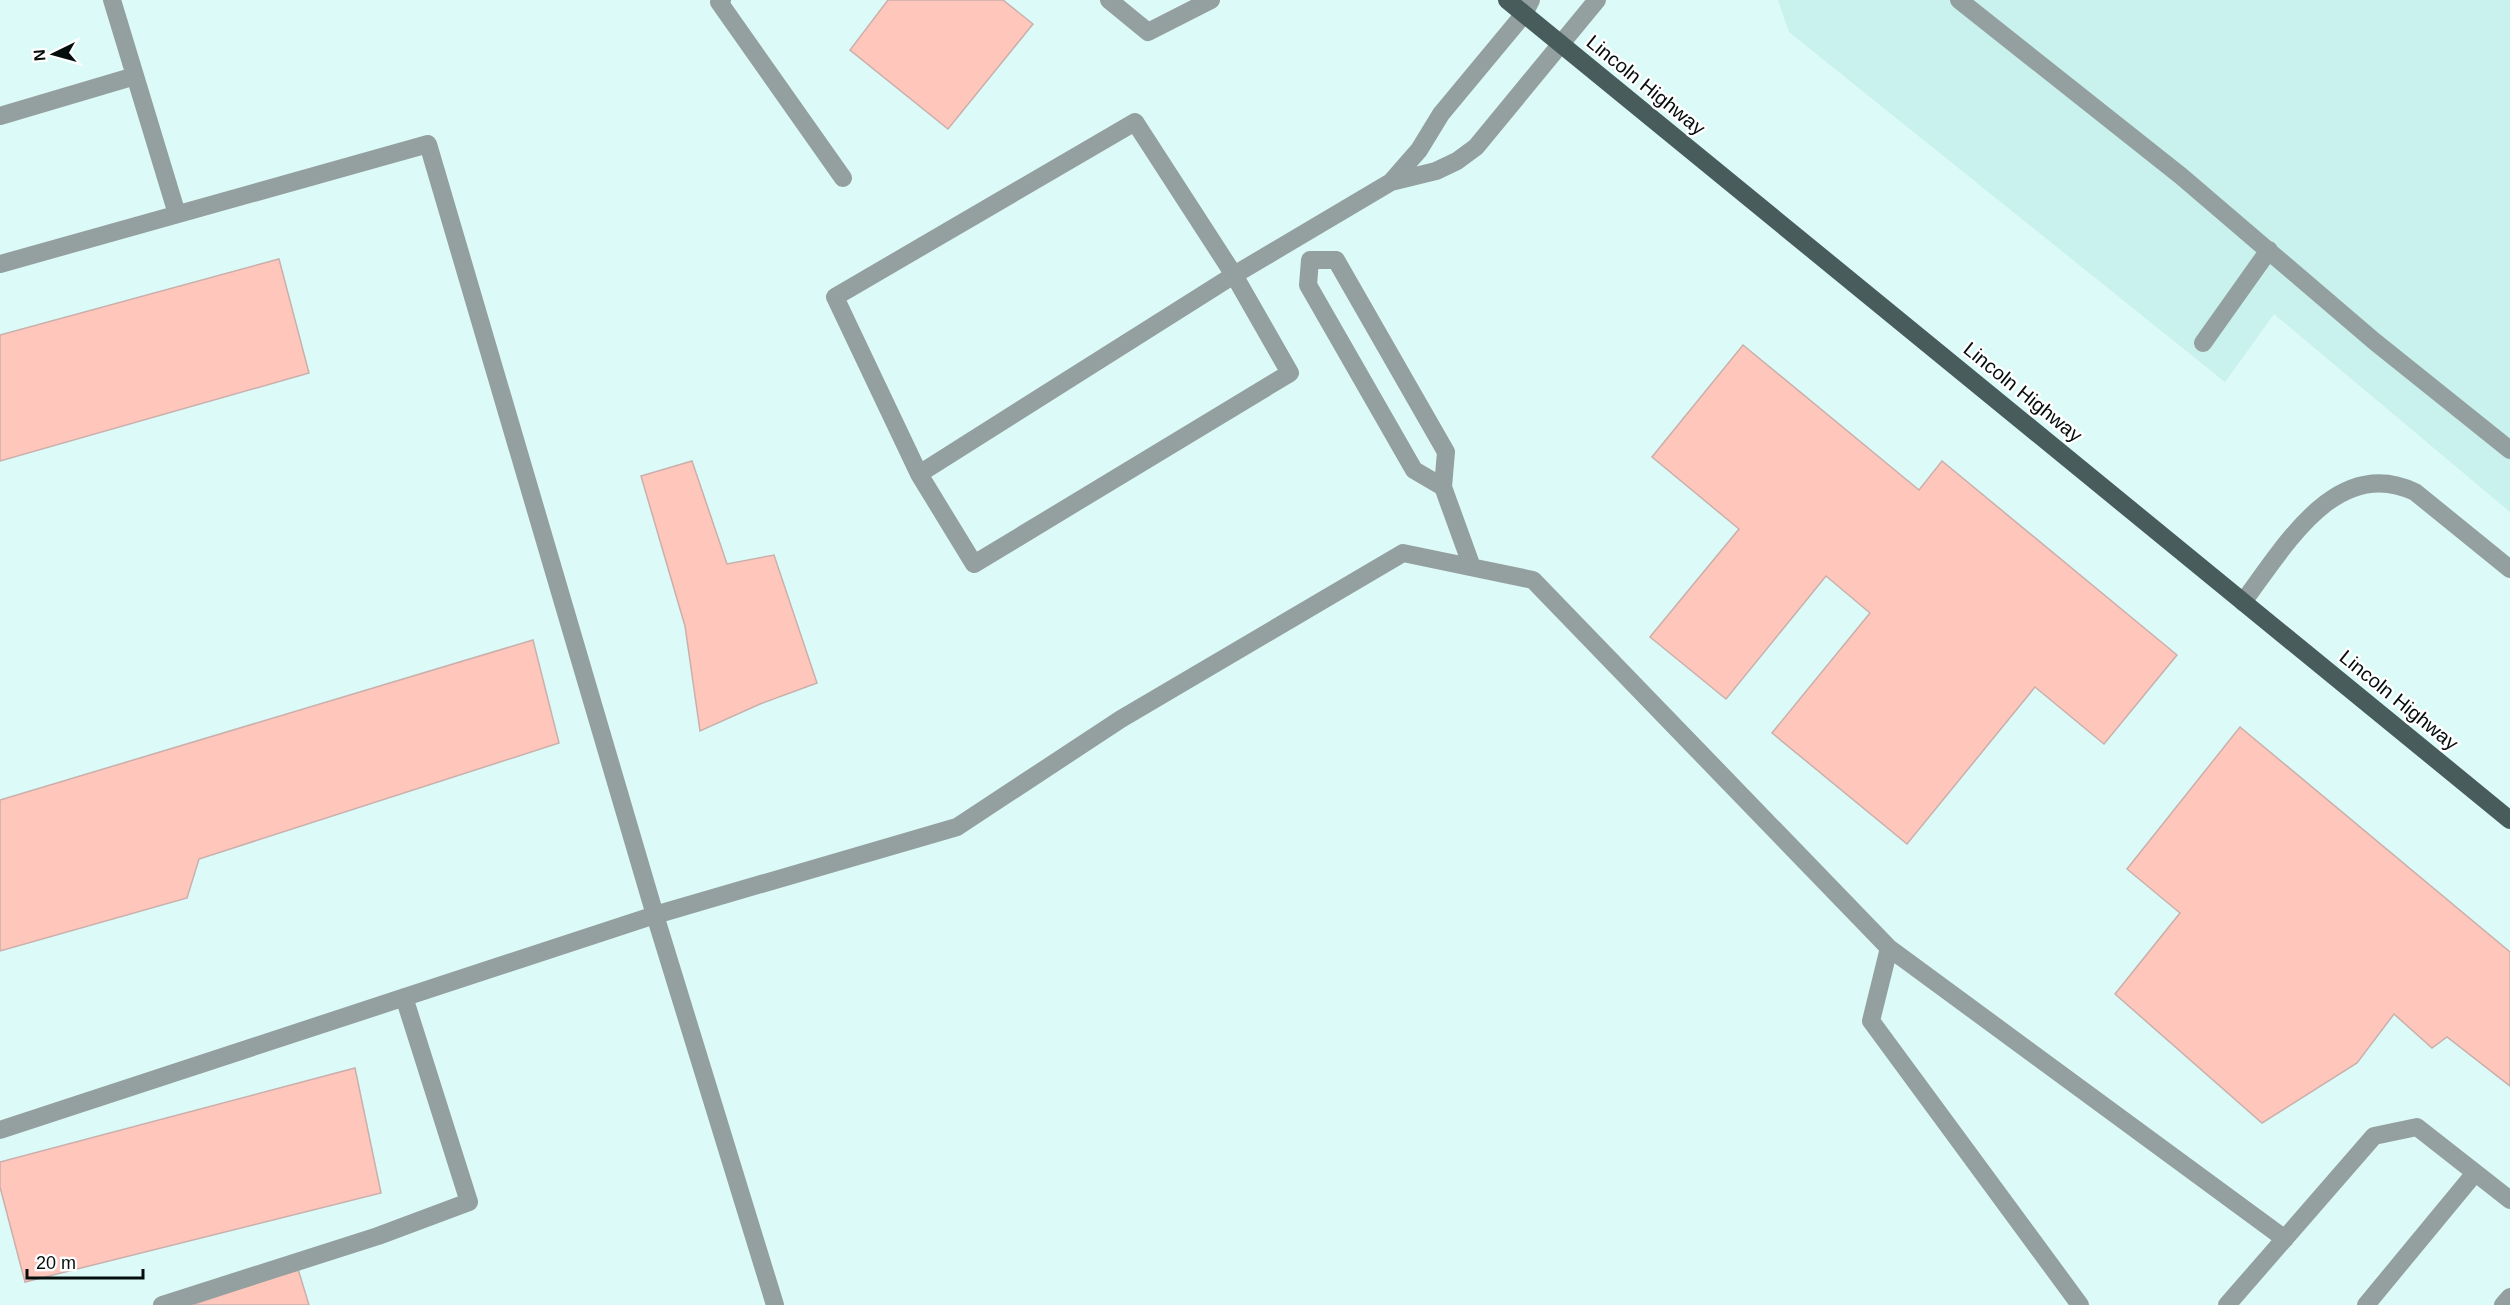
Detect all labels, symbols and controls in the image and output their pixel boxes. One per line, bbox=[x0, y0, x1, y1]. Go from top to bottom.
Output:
north arrow bbox=[24, 24, 84, 84]
street label: Lincoln Highway bbox=[1582, 31, 1710, 139]
text: N bbox=[31, 49, 49, 62]
street label: Lincoln Highway bbox=[1959, 338, 2087, 446]
street label: Lincoln Highway bbox=[2335, 646, 2463, 754]
scale bar bbox=[27, 1242, 142, 1280]
text: 20 m bbox=[36, 1253, 76, 1273]

